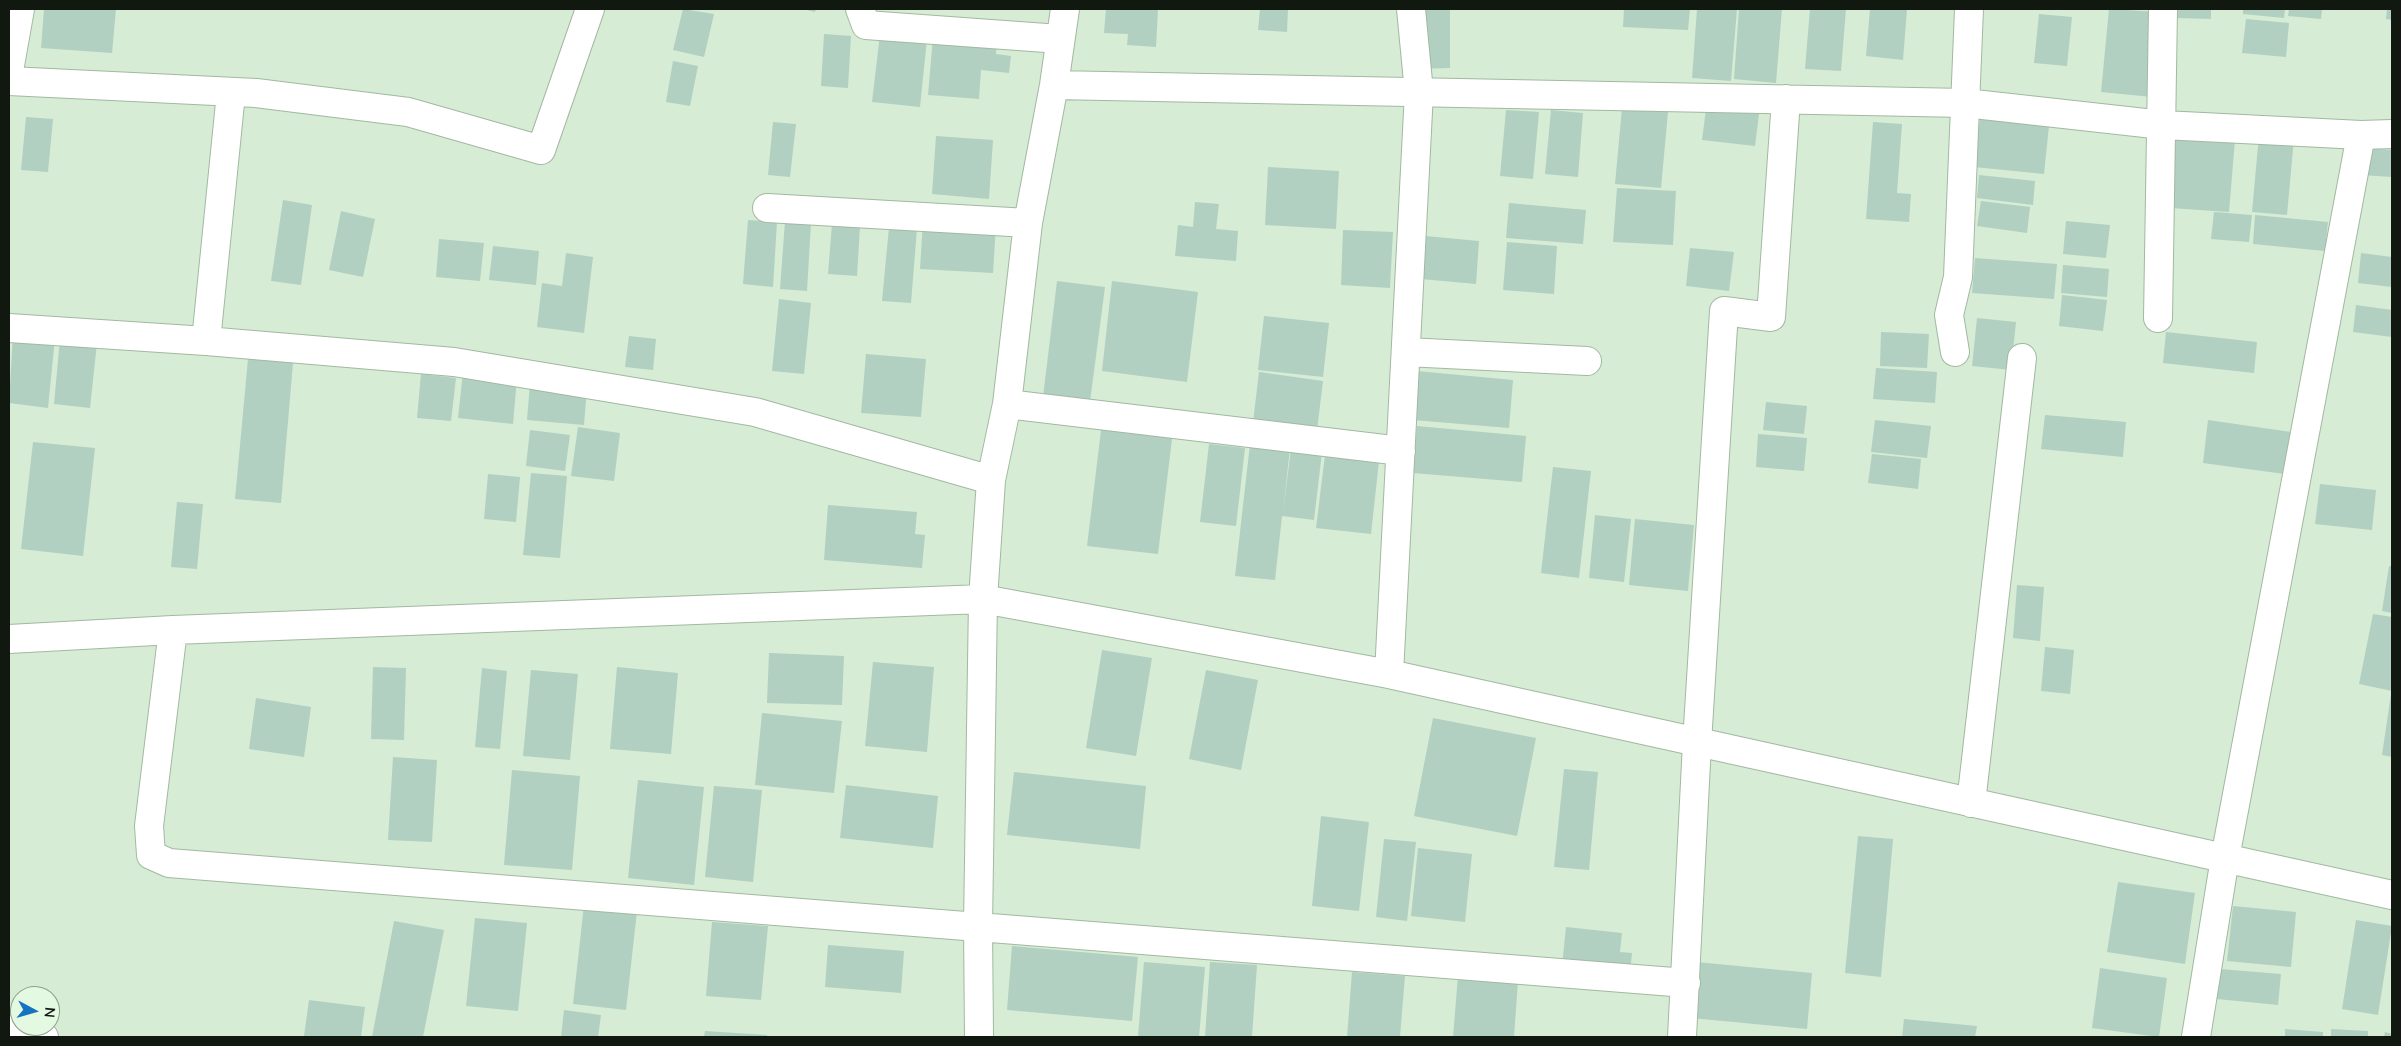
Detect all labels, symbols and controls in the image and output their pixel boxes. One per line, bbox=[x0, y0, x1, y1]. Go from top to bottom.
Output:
north arrow bbox=[10, 986, 60, 1036]
text: N bbox=[39, 1006, 59, 1019]

